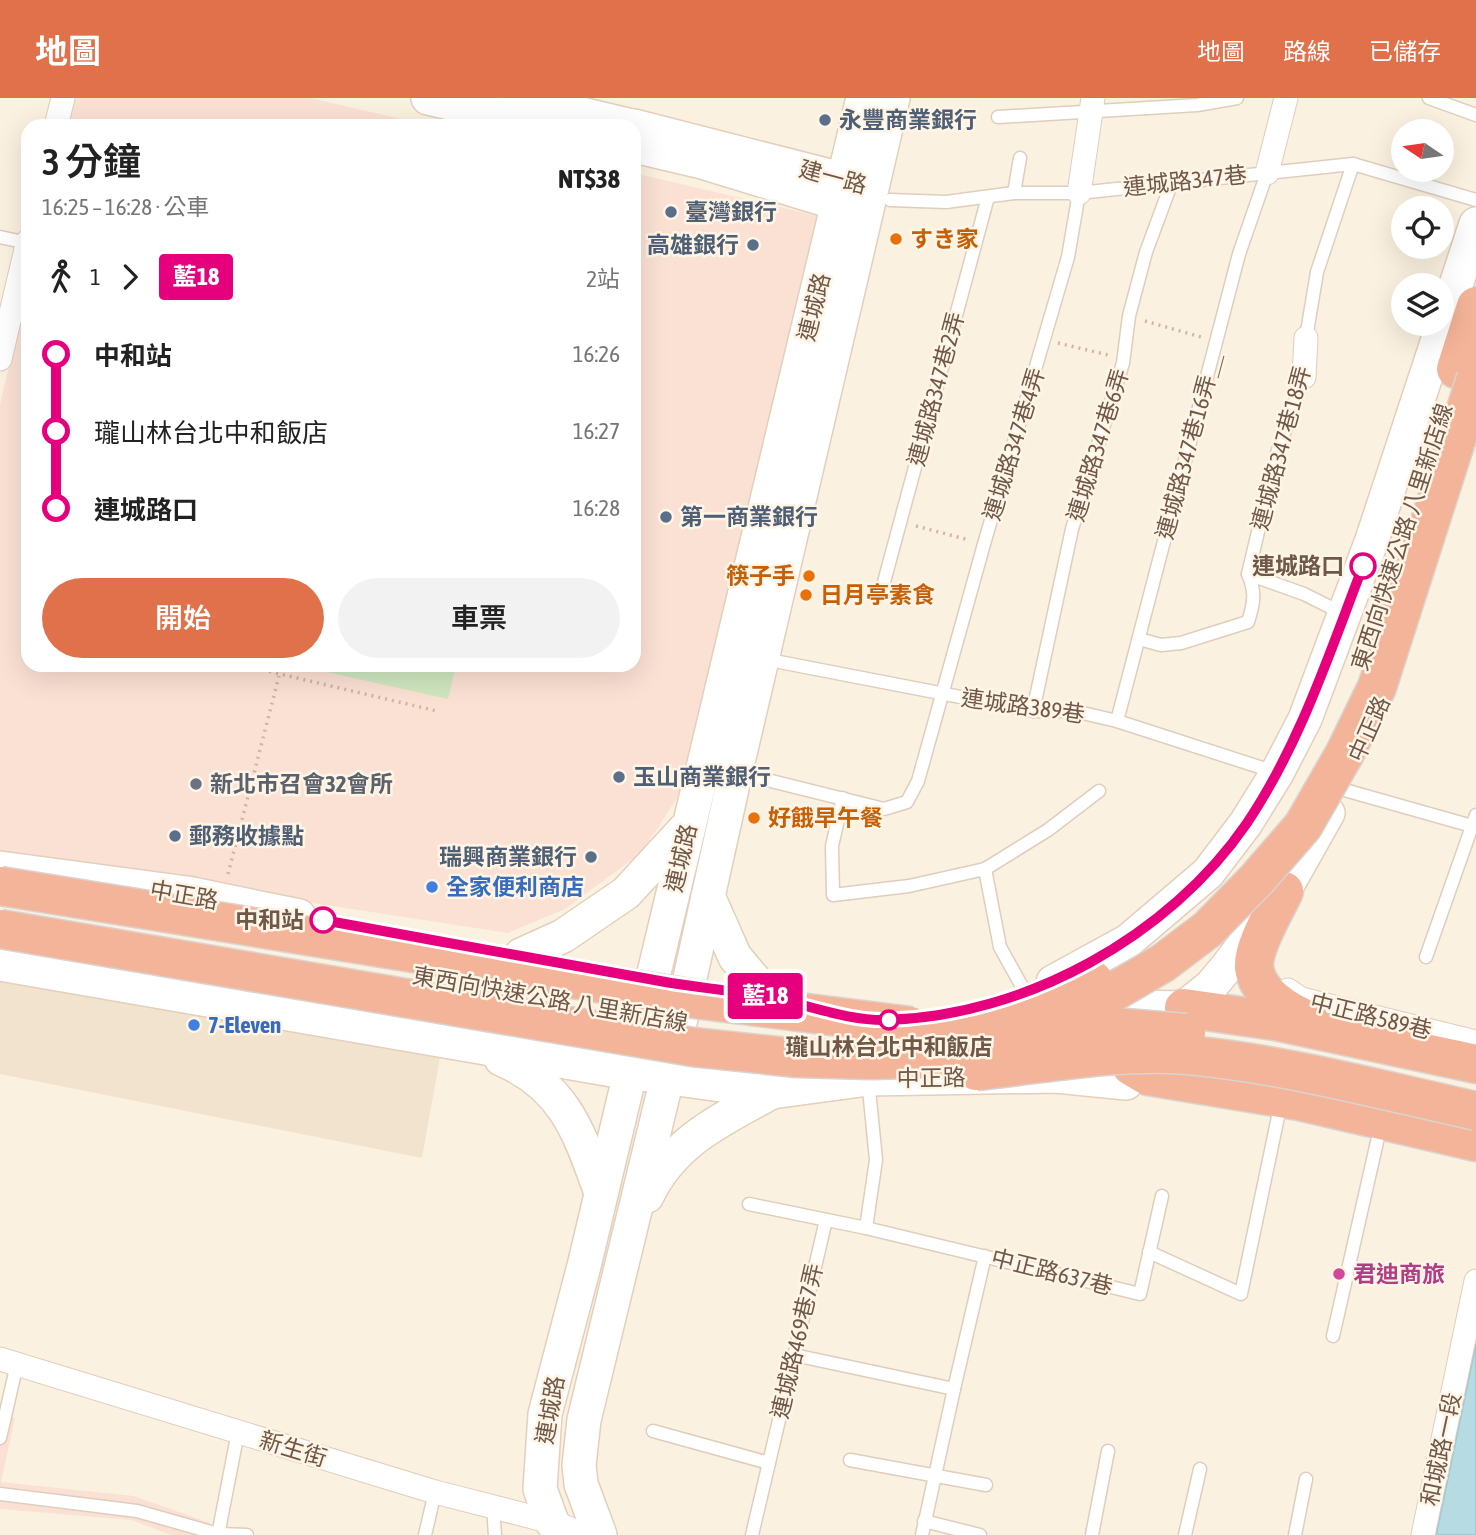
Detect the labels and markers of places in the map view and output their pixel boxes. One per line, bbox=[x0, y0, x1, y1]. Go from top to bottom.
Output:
place label: 永豐商業銀行 bbox=[839, 107, 977, 133]
marker: 永豐商業銀行 bbox=[817, 112, 833, 128]
place label: 臺灣銀行 bbox=[685, 199, 777, 225]
marker: 臺灣銀行 bbox=[663, 204, 679, 220]
place label: すき家 bbox=[910, 226, 979, 252]
marker: すき家 bbox=[888, 231, 904, 247]
place label: 高雄銀行 bbox=[647, 232, 739, 258]
marker: 高雄銀行 bbox=[745, 237, 761, 253]
place label: 第一商業銀行 bbox=[680, 504, 818, 530]
marker: 第一商業銀行 bbox=[658, 509, 674, 525]
place label: 連城路口 bbox=[1252, 553, 1344, 579]
marker: 連城路口 bbox=[1350, 553, 1376, 579]
place label: 筷子手 bbox=[726, 563, 795, 589]
marker: 筷子手 bbox=[801, 568, 817, 584]
place label: 日月亭素食 bbox=[820, 582, 935, 608]
marker: 日月亭素食 bbox=[798, 587, 814, 603]
place label: 玉山商業銀行 bbox=[633, 764, 771, 790]
marker: 玉山商業銀行 bbox=[611, 769, 627, 785]
place label: 新北市召會32會所 bbox=[210, 771, 393, 797]
marker: 新北市召會32會所 bbox=[188, 776, 204, 792]
place label: 好餓早午餐 bbox=[768, 805, 883, 831]
marker: 好餓早午餐 bbox=[746, 810, 762, 826]
place label: 郵務收據點 bbox=[189, 823, 304, 849]
marker: 郵務收據點 bbox=[167, 828, 183, 844]
place label: 瑞興商業銀行 bbox=[439, 844, 577, 870]
marker: 瑞興商業銀行 bbox=[583, 849, 599, 865]
place label: 全家便利商店 bbox=[446, 874, 584, 900]
marker: 全家便利商店 bbox=[424, 879, 440, 895]
place label: 中和站 bbox=[235, 907, 304, 933]
marker: 中和站 bbox=[310, 907, 336, 933]
marker: 瓏山林台北中和飯店 bbox=[879, 1010, 899, 1030]
place label: 7-Eleven bbox=[208, 1012, 281, 1038]
marker: 7-Eleven bbox=[186, 1017, 202, 1033]
place label: 瓏山林台北中和飯店 bbox=[786, 1034, 993, 1060]
place label: 君迪商旅 bbox=[1353, 1261, 1445, 1287]
marker: 君迪商旅 bbox=[1331, 1266, 1347, 1282]

